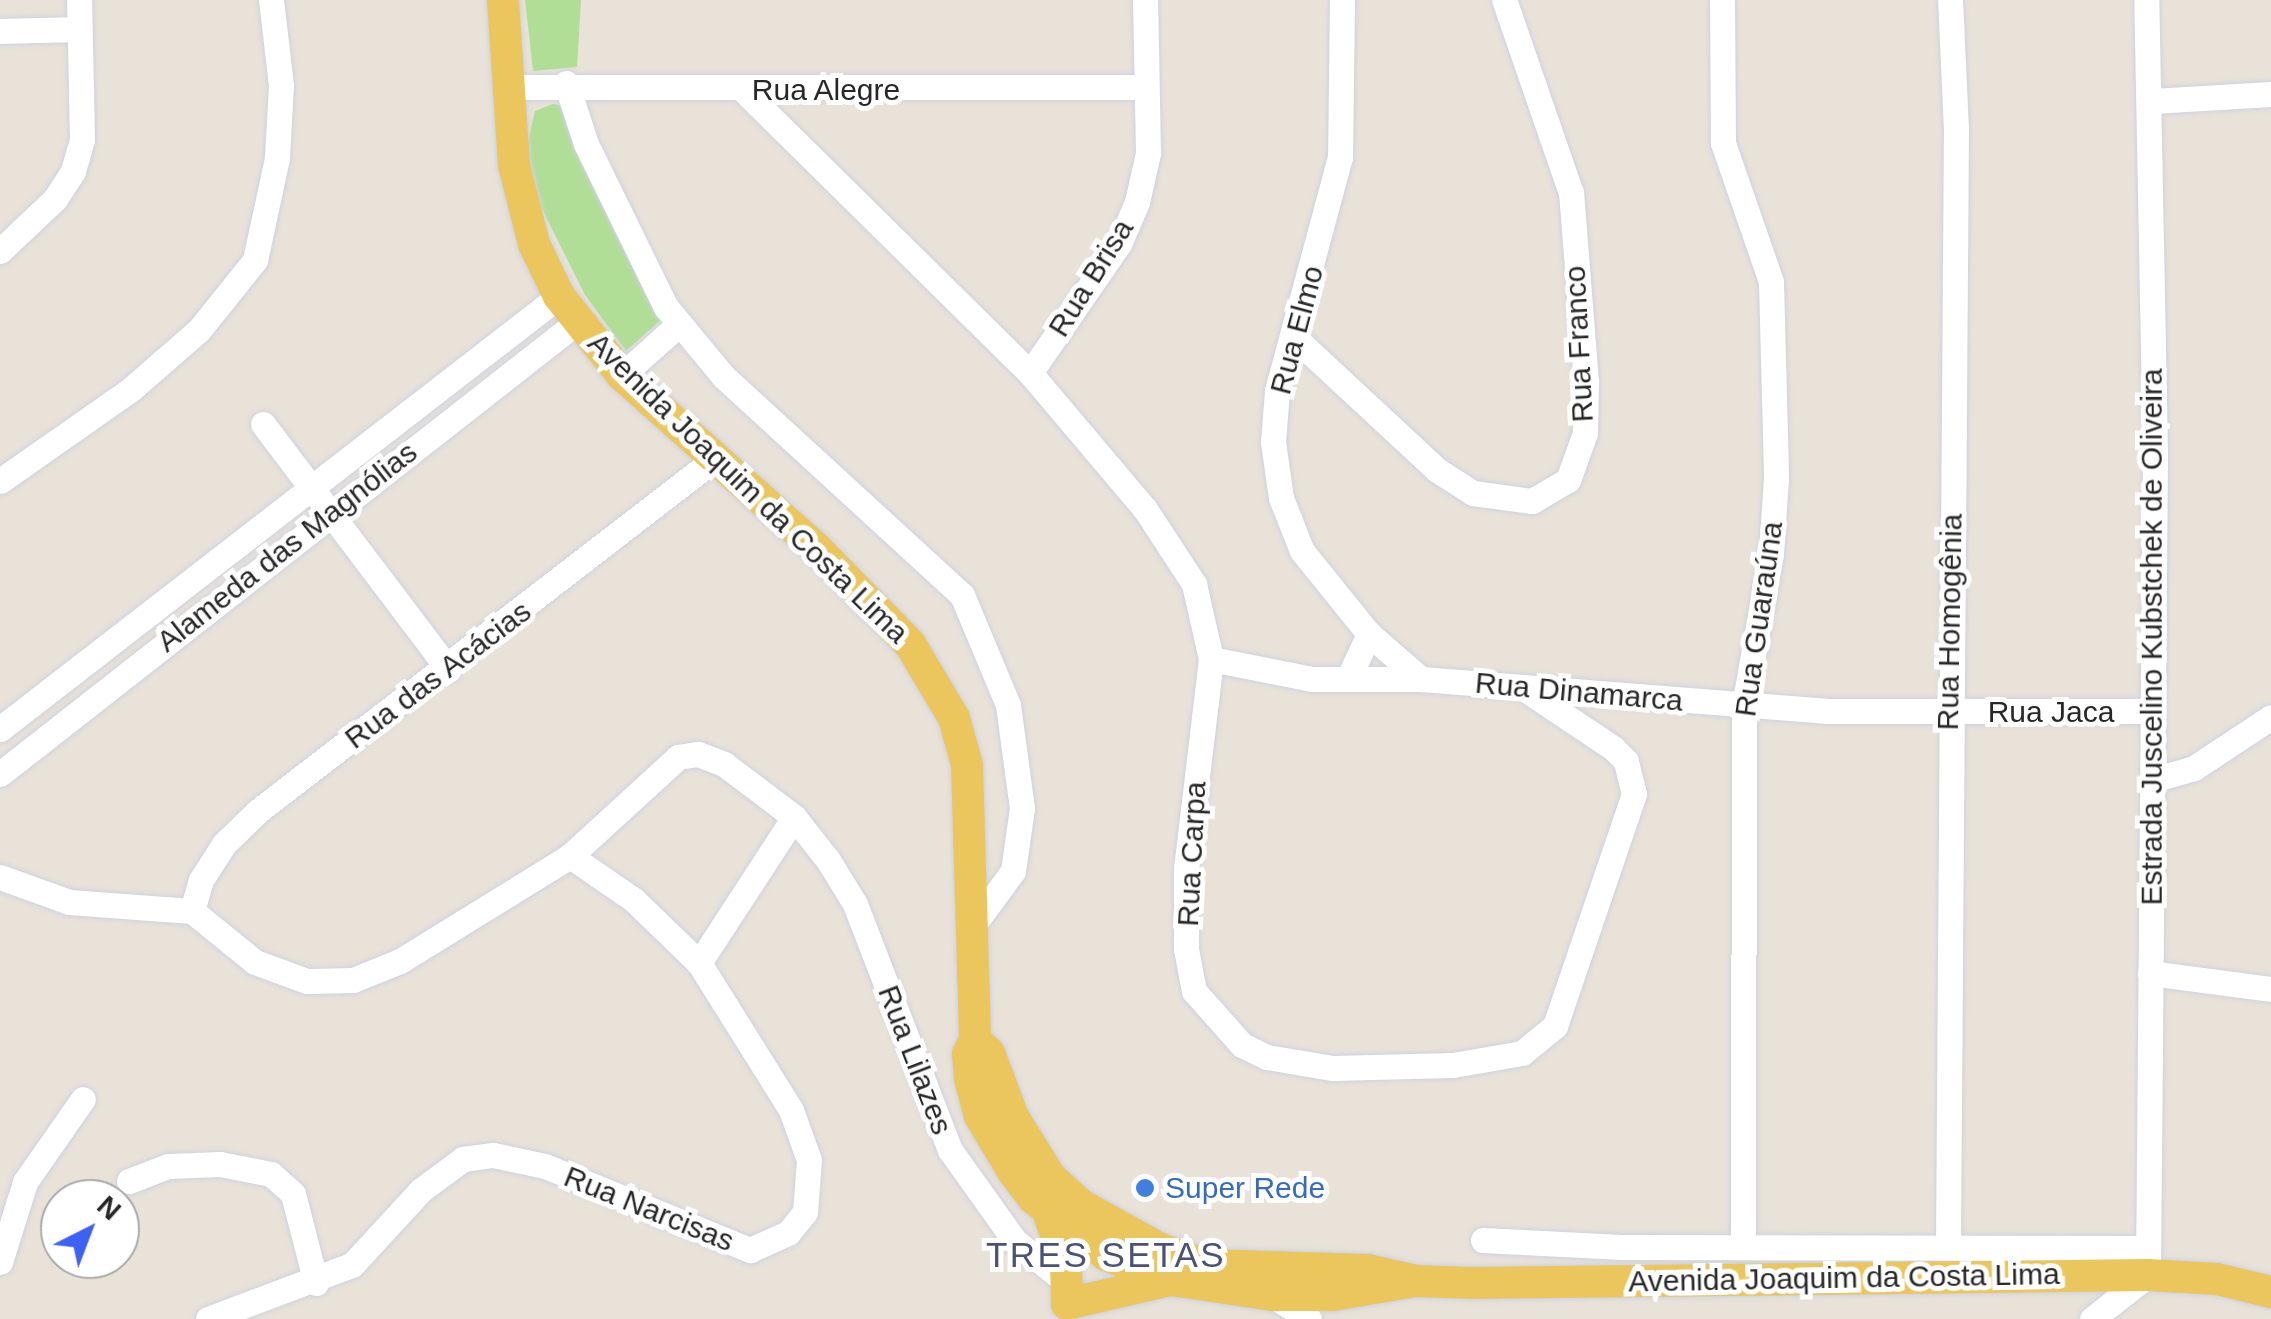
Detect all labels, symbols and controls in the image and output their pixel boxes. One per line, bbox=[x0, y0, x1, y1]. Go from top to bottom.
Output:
street label: Rua Alegre bbox=[751, 72, 901, 108]
street label: Rua Brisa bbox=[1041, 213, 1141, 343]
street label: Rua Elmo bbox=[1263, 262, 1331, 398]
street label: Rua Franco bbox=[1557, 265, 1601, 423]
street label: Avenida Joaquim da Costa Lima bbox=[580, 325, 916, 651]
street label: Estrada Juscelino Kubstchek de Oliveira bbox=[2134, 369, 2170, 905]
street label: Alameda das Magnólias bbox=[150, 434, 424, 660]
street label: Rua Homogênia bbox=[1930, 513, 1970, 731]
street label: Rua Guaraúna bbox=[1727, 519, 1791, 719]
street label: Rua das Acácias bbox=[337, 593, 539, 757]
street label: Rua Dinamarca bbox=[1474, 665, 1684, 719]
street label: Rua Jaca bbox=[1988, 694, 2114, 730]
street label: Rua Carpa bbox=[1170, 781, 1214, 927]
street label: Rua Lilazes bbox=[870, 980, 960, 1140]
street label: Rua Narcisas bbox=[559, 1159, 739, 1259]
place label: Super Rede bbox=[1165, 1170, 1325, 1206]
marker: Super Rede bbox=[1134, 1177, 1156, 1199]
north arrow bbox=[40, 1179, 140, 1279]
text: N bbox=[91, 1190, 127, 1226]
district label: TRES SETAS bbox=[986, 1234, 1226, 1276]
street label: Avenida Joaquim da Costa Lima bbox=[1628, 1256, 2060, 1300]

